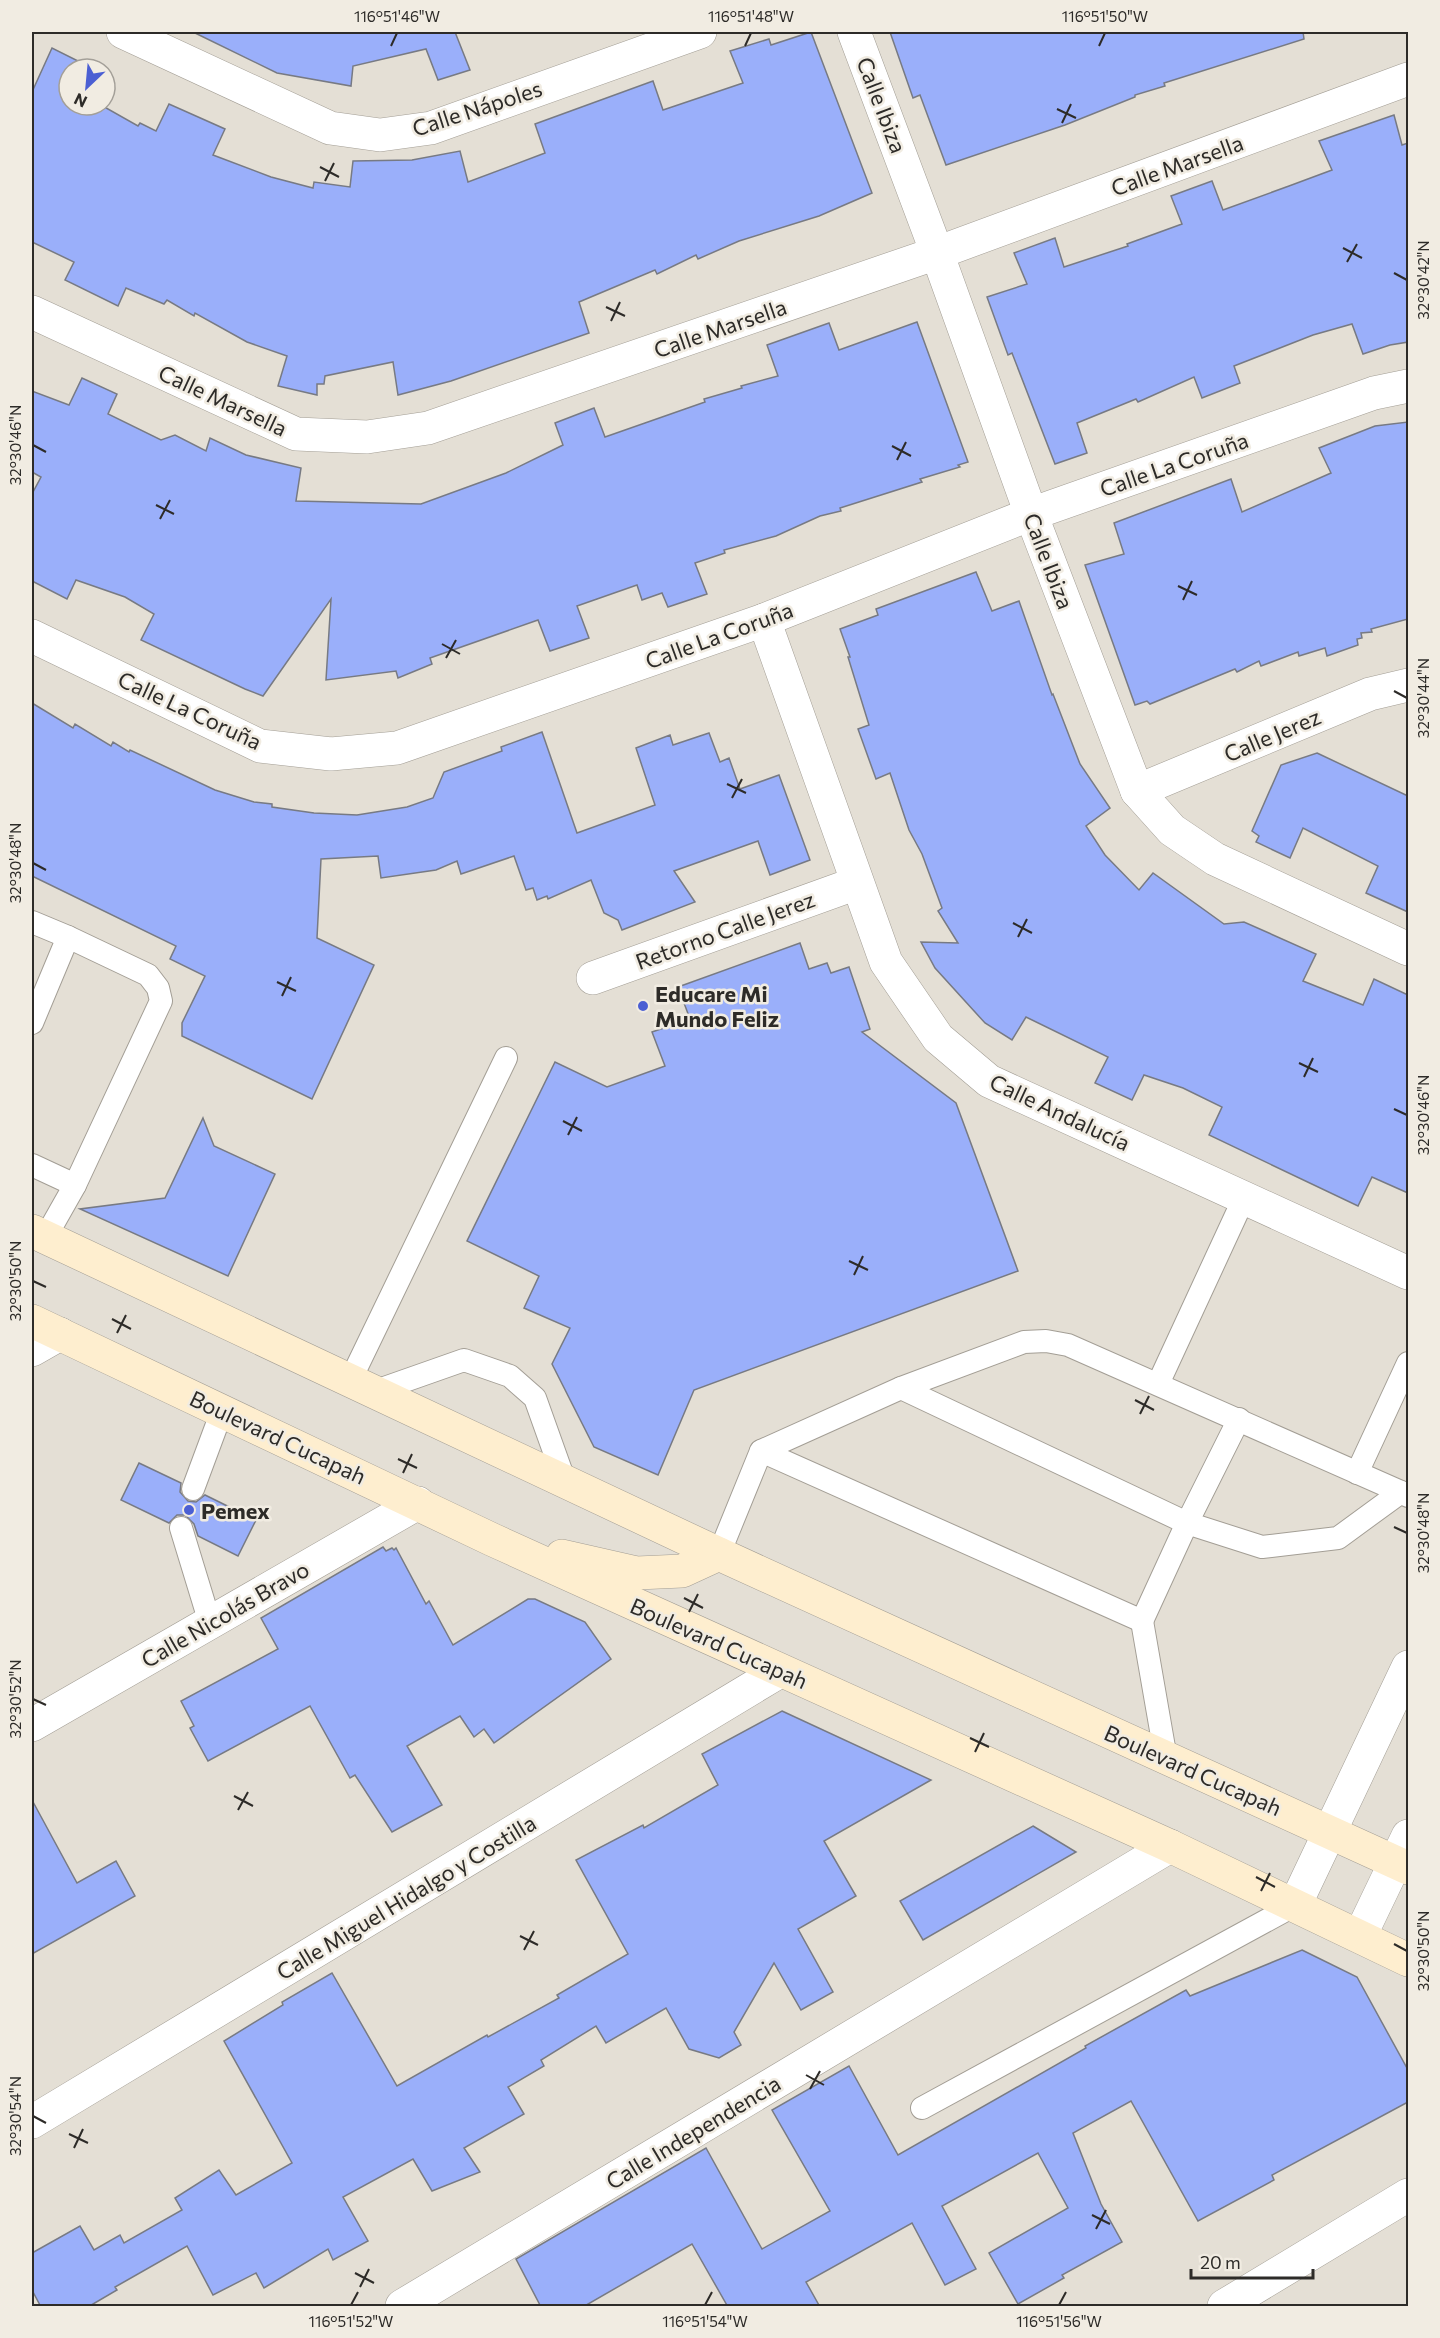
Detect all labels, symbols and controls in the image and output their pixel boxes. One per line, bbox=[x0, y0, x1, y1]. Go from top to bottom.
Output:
text: 116°51'46"W bbox=[354, 7, 440, 25]
text: 116°51'48"W bbox=[708, 7, 794, 25]
text: 116°51'50"W bbox=[1062, 7, 1148, 25]
street label: Calle Ibiza bbox=[851, 53, 913, 157]
north arrow bbox=[57, 57, 117, 117]
street label: Calle Nápoles bbox=[409, 74, 545, 142]
text: N bbox=[71, 90, 90, 112]
street label: Calle Marsella bbox=[1107, 129, 1247, 201]
text: 32°30'42"N bbox=[1414, 240, 1432, 320]
street label: Calle Marsella bbox=[650, 293, 790, 363]
street label: Calle Marsella bbox=[154, 358, 292, 442]
text: 32°30'46"N bbox=[6, 405, 24, 485]
street label: Calle La Coruña bbox=[1096, 426, 1252, 502]
street label: Calle Ibiza bbox=[1018, 509, 1080, 613]
street label: Calle La Coruña bbox=[641, 596, 797, 674]
text: 32°30'44"N bbox=[1414, 658, 1432, 738]
street label: Calle La Coruña bbox=[114, 665, 266, 755]
street label: Calle Jerez bbox=[1220, 703, 1325, 767]
text: 32°30'48"N bbox=[6, 823, 24, 903]
street label: Retorno Calle Jerez bbox=[632, 885, 818, 975]
place label: Educare Mi Mundo Feliz bbox=[655, 980, 779, 1032]
marker: Educare Mi Mundo Feliz bbox=[636, 999, 650, 1013]
street label: Calle Andalucía bbox=[986, 1068, 1134, 1156]
text: 32°30'46"N bbox=[1414, 1075, 1432, 1155]
text: 32°30'50"N bbox=[6, 1241, 24, 1321]
street label: Boulevard Cucapah bbox=[186, 1384, 370, 1490]
text: 32°30'48"N bbox=[1414, 1493, 1432, 1573]
place label: Pemex bbox=[201, 1497, 270, 1524]
marker: Pemex bbox=[182, 1503, 196, 1517]
street label: Calle Nicolás Bravo bbox=[136, 1555, 314, 1673]
street label: Boulevard Cucapah bbox=[626, 1592, 812, 1694]
text: 32°30'52"N bbox=[6, 1659, 24, 1739]
street label: Boulevard Cucapah bbox=[1100, 1719, 1286, 1821]
street label: Calle Miguel Hidalgo y Costilla bbox=[271, 1809, 541, 1985]
text: 32°30'50"N bbox=[1414, 1911, 1432, 1991]
street label: Calle Independencia bbox=[601, 2069, 785, 2195]
text: 32°30'54"N bbox=[6, 2076, 24, 2156]
scale bar bbox=[1191, 2242, 1312, 2280]
text: 20 m bbox=[1200, 2251, 1241, 2273]
text: 116°51'52"W bbox=[309, 2312, 393, 2330]
text: 116°51'54"W bbox=[662, 2312, 748, 2330]
text: 116°51'56"W bbox=[1016, 2312, 1102, 2330]

